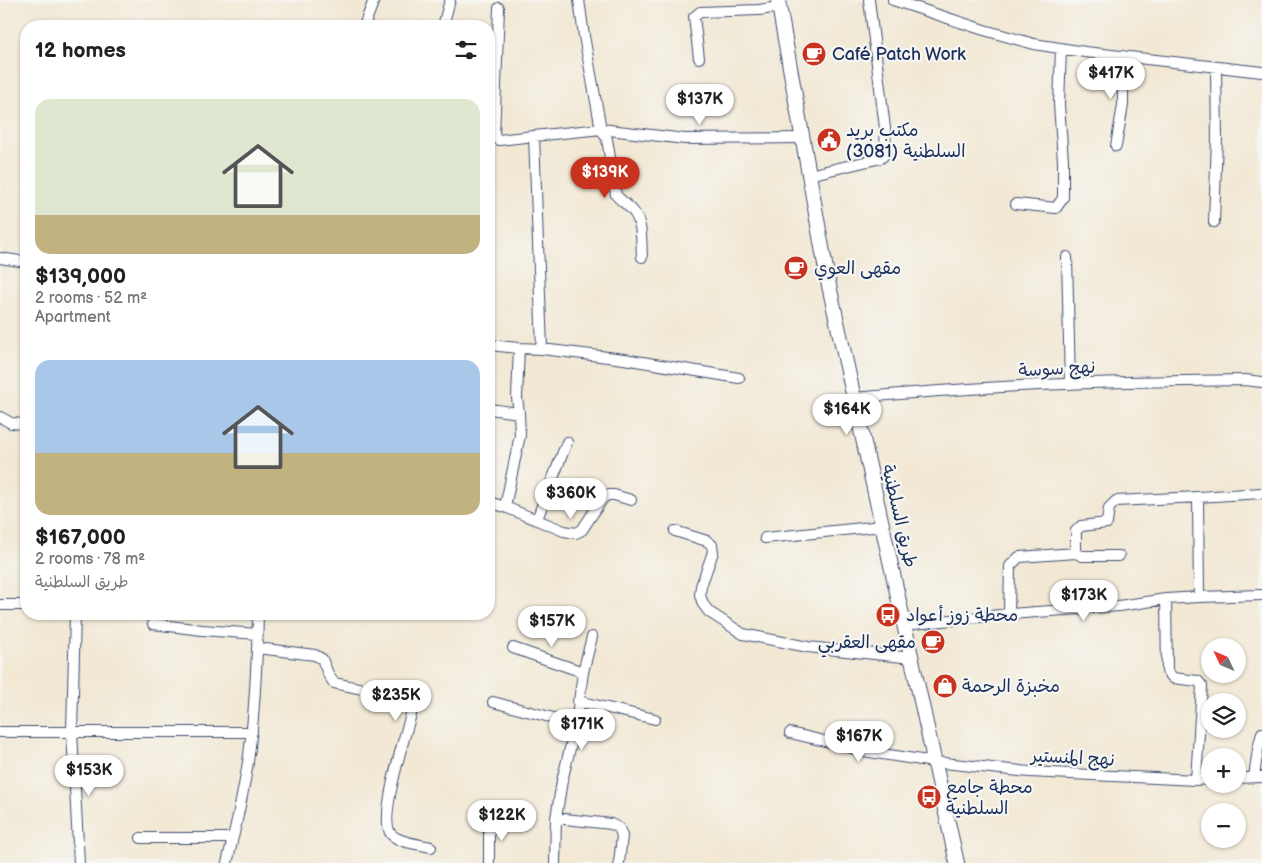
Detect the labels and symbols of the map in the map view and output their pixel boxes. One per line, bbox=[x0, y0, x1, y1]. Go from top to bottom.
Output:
cafe icon: Café Patch Work bbox=[801, 41, 827, 67]
place label: Café Patch Work bbox=[832, 44, 966, 65]
pin: $417K bbox=[1076, 58, 1146, 100]
pin: $137K bbox=[665, 84, 735, 126]
place label: مكتب بريد السلطنية (3081) bbox=[846, 120, 966, 162]
public building icon: مكتب بريد السلطنية (3081) bbox=[816, 127, 842, 153]
pin: $139K bbox=[570, 156, 640, 199]
cafe icon: مقهى العوي bbox=[783, 255, 809, 281]
place label: مقهى العوي bbox=[814, 258, 901, 281]
street label: نهج سوسة bbox=[1018, 356, 1096, 383]
pin: $164K bbox=[812, 394, 882, 436]
street label: طريق السلطنية bbox=[877, 462, 921, 570]
pin: $360K bbox=[536, 478, 606, 520]
pin: $173K bbox=[1049, 580, 1119, 622]
bus stop icon: محطة زوز أعواد bbox=[875, 602, 901, 628]
place label: محطة زوز أعواد bbox=[906, 605, 1018, 626]
pin: $157K bbox=[517, 606, 587, 648]
cafe icon: مقهى العقربي bbox=[920, 629, 946, 655]
place label: مقهى العقربي bbox=[818, 632, 916, 658]
north arrow bbox=[1201, 638, 1246, 682]
shop icon: مخبزة الرحمة bbox=[932, 673, 958, 699]
place label: مخبزة الرحمة bbox=[962, 676, 1060, 697]
pin: $235K bbox=[361, 680, 431, 722]
pin: $171K bbox=[547, 708, 617, 751]
pin: $167K bbox=[824, 720, 894, 763]
street label: نهج المنستير bbox=[1029, 745, 1115, 772]
pin: $153K bbox=[54, 754, 124, 797]
place label: محطة جامع السلطنية bbox=[946, 777, 1033, 819]
bus stop icon: محطة جامع السلطنية bbox=[916, 784, 942, 810]
pin: $122K bbox=[467, 800, 537, 842]

